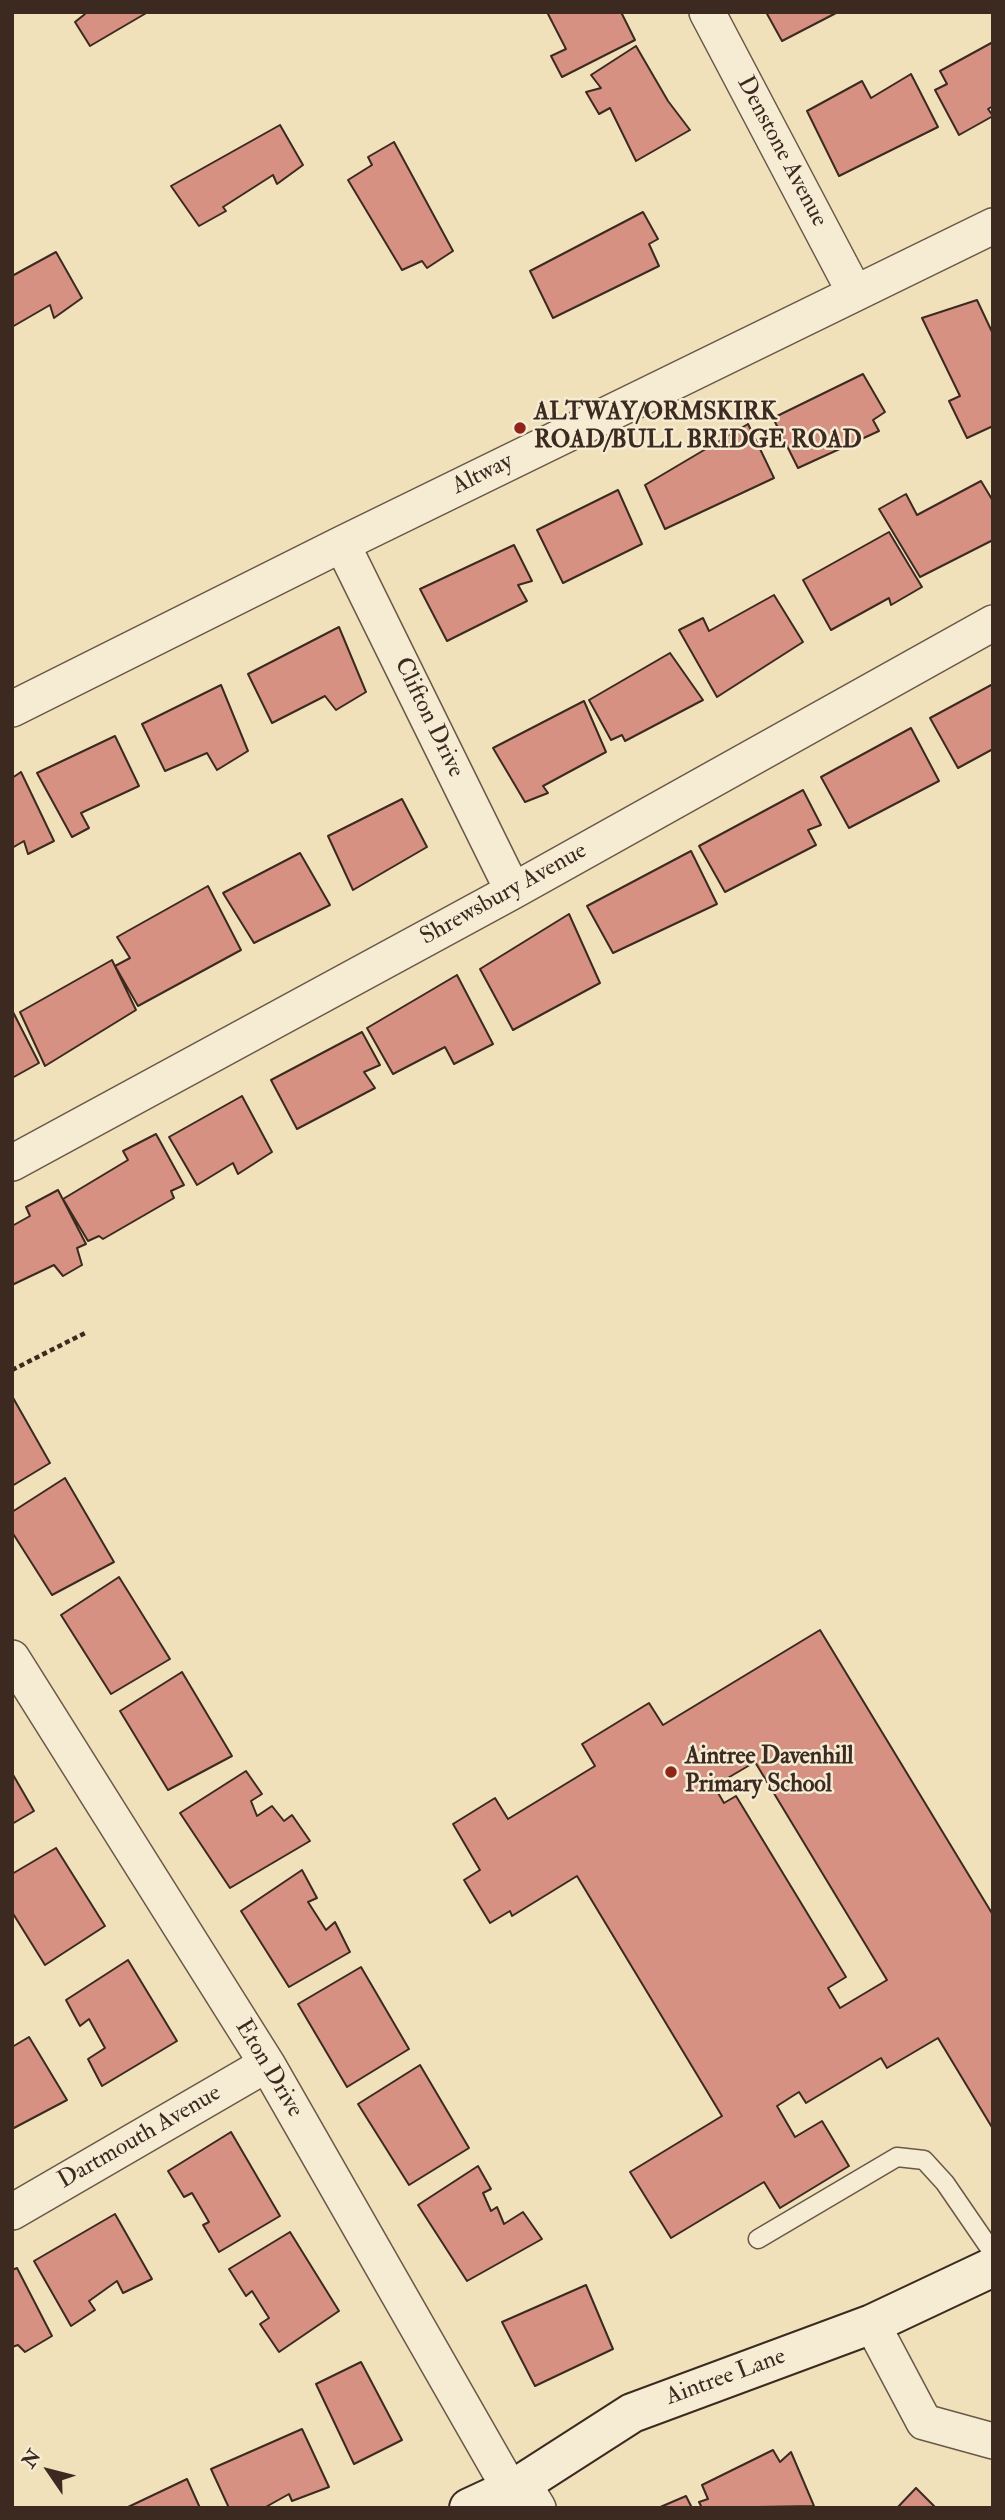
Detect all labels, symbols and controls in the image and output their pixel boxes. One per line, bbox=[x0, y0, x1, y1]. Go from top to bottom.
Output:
street label: Denstone Avenue bbox=[729, 72, 833, 232]
place label: ALTWAY/ORMSKIRK ROAD/BULL BRIDGE ROAD bbox=[534, 400, 862, 456]
marker: ALTWAY/ORMSKIRK ROAD/BULL BRIDGE ROAD bbox=[512, 420, 528, 436]
street label: Altway bbox=[448, 448, 518, 502]
street label: Clifton Drive bbox=[387, 653, 469, 783]
street label: Shrewsbury Avenue bbox=[416, 837, 592, 953]
place label: Aintree Davenhill Primary School bbox=[685, 1744, 853, 1800]
marker: Aintree Davenhill Primary School bbox=[663, 1764, 679, 1780]
street label: Eton Drive bbox=[228, 2015, 308, 2123]
street label: Dartmouth Avenue bbox=[53, 2080, 227, 2196]
street label: Aintree Lane bbox=[662, 2343, 790, 2413]
north arrow bbox=[14, 2436, 84, 2506]
text: N bbox=[17, 2445, 47, 2473]

